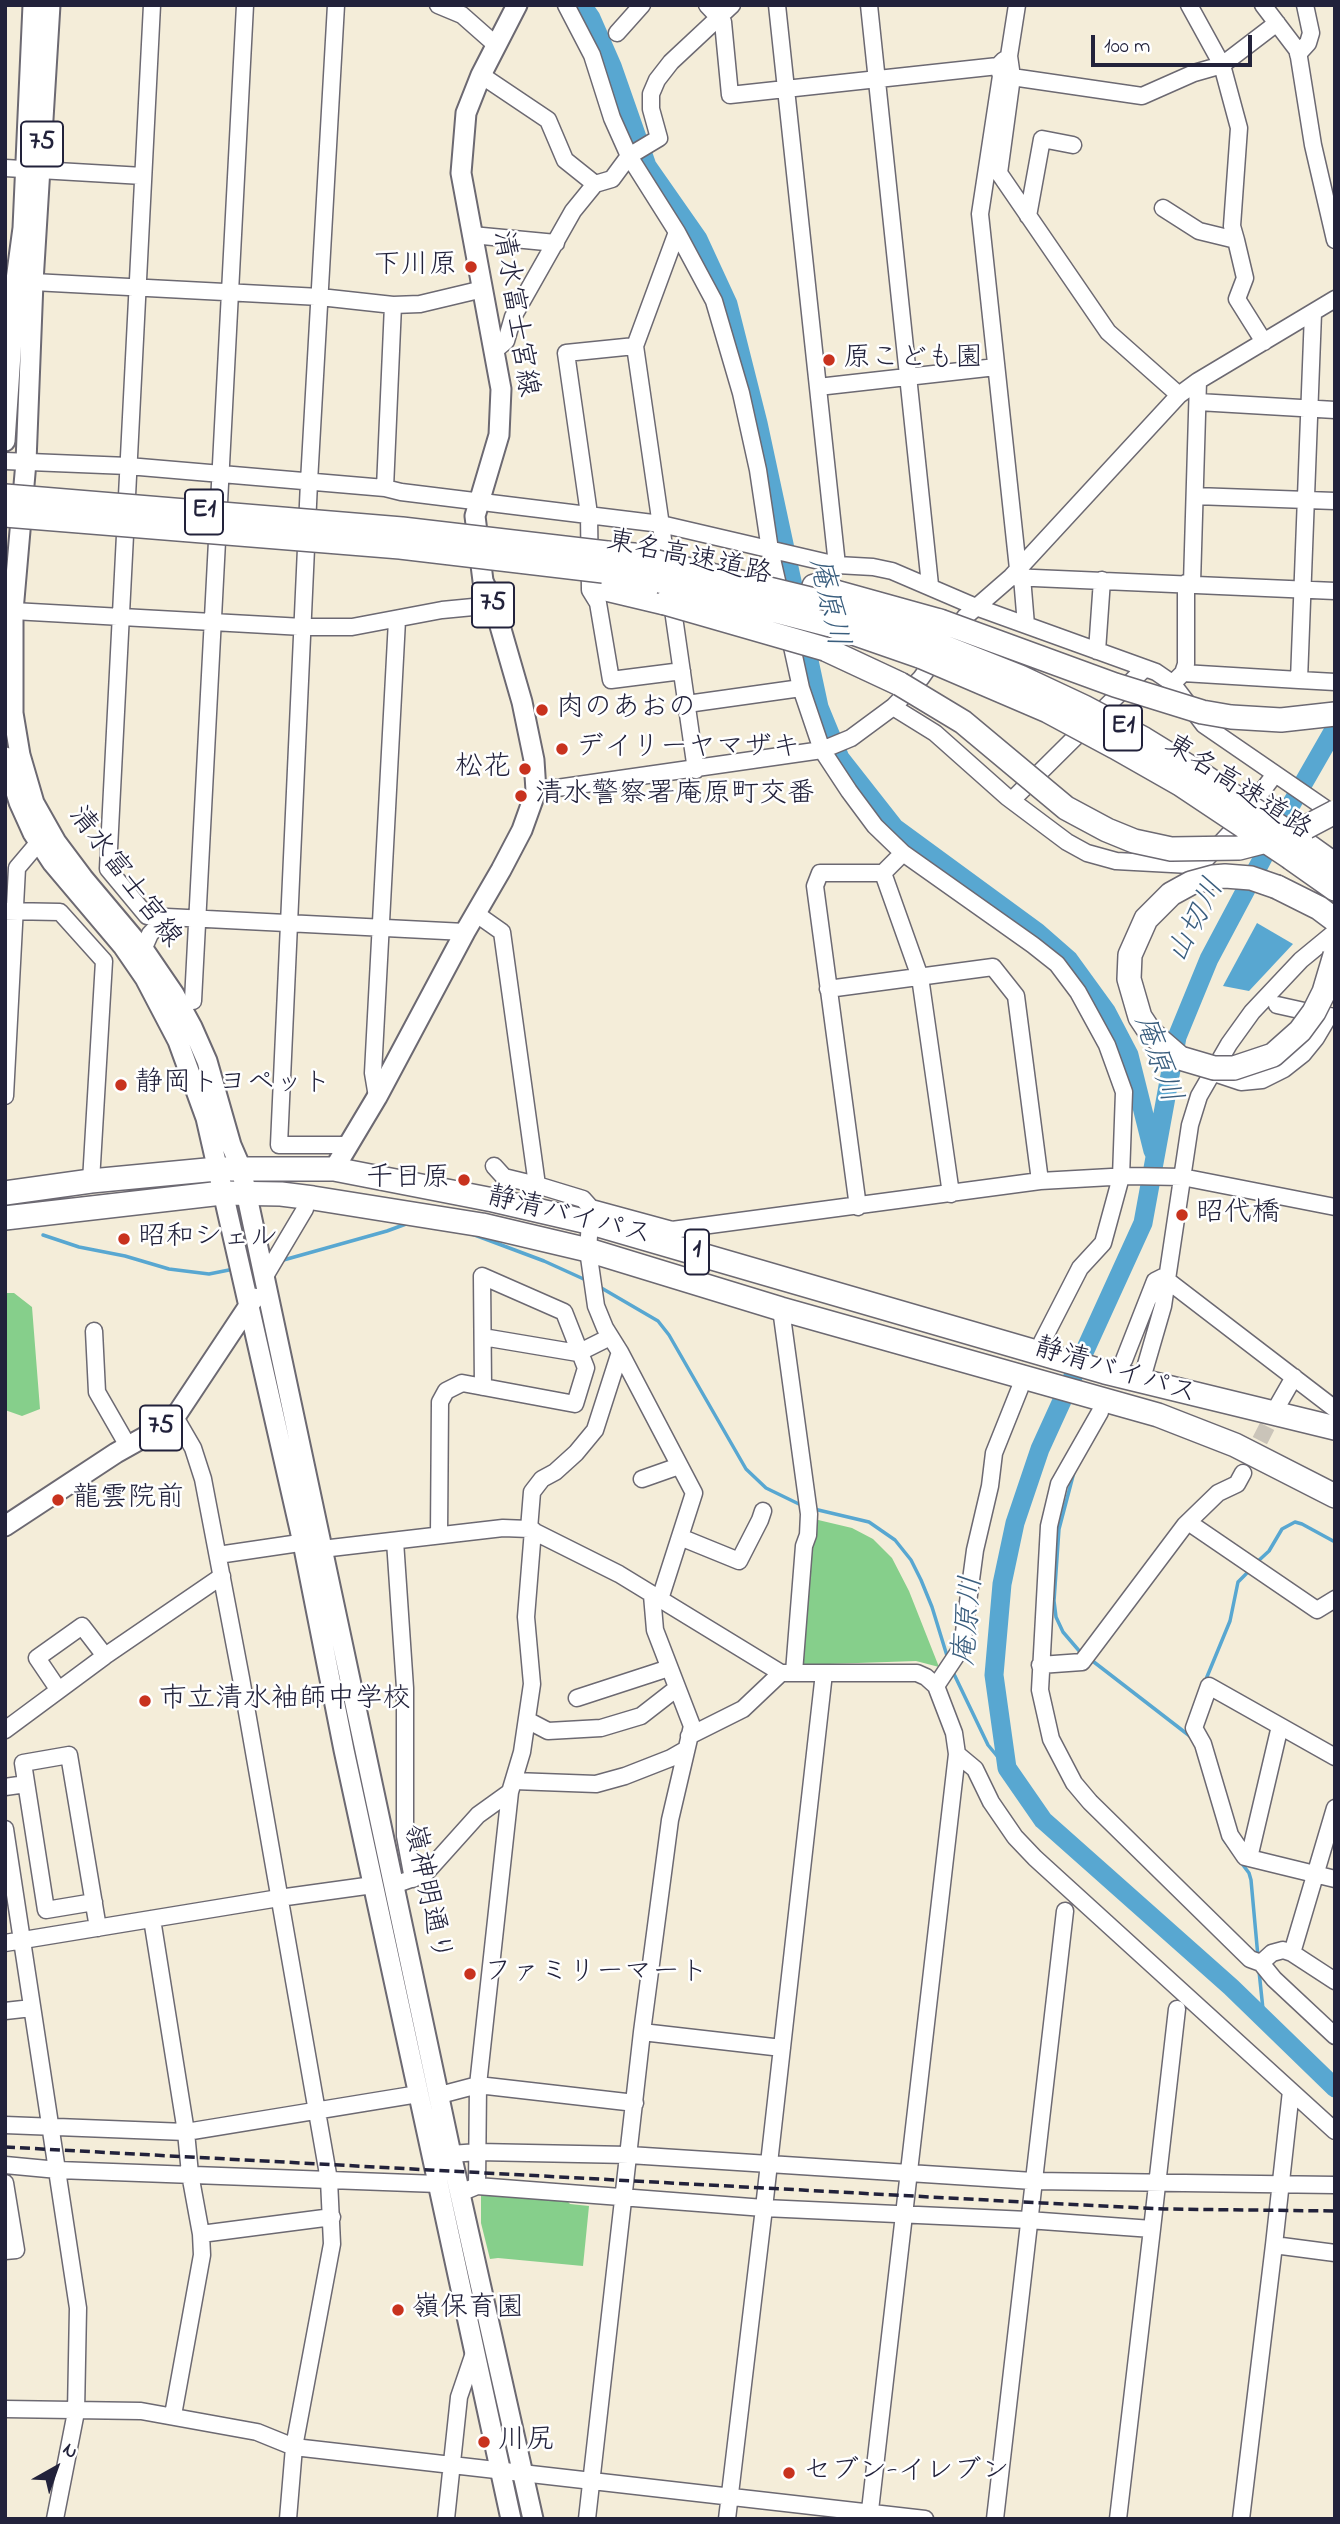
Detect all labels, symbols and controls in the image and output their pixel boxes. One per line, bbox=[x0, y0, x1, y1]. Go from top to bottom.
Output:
scale bar bbox=[1095, 21, 1256, 65]
text: 100 m bbox=[1104, 32, 1150, 62]
road number: 75 bbox=[21, 122, 63, 167]
street label: 清水富士宮線 bbox=[483, 228, 543, 400]
place label: 下川原 bbox=[373, 250, 457, 284]
marker: 下川原 bbox=[463, 259, 479, 275]
place label: 原こども園 bbox=[843, 343, 983, 377]
marker: 原こども園 bbox=[821, 352, 837, 368]
road number: E1 bbox=[185, 490, 223, 534]
street label: 東名高速道路 bbox=[603, 526, 775, 594]
water label: 庵原川 bbox=[798, 555, 854, 651]
road number: 75 bbox=[472, 582, 514, 628]
place label: 肉のあおの bbox=[556, 693, 696, 727]
marker: 肉のあおの bbox=[534, 702, 550, 718]
road number: E1 bbox=[1104, 706, 1142, 750]
street label: 東名高速道路 bbox=[1157, 729, 1317, 849]
place label: デイリーヤマザキ bbox=[576, 732, 800, 766]
marker: デイリーヤマザキ bbox=[554, 741, 570, 757]
place label: 松花 bbox=[455, 752, 511, 786]
marker: 松花 bbox=[517, 761, 533, 777]
place label: 清水警察署庵原町交番 bbox=[535, 779, 815, 813]
marker: 清水警察署庵原町交番 bbox=[513, 788, 529, 804]
street label: 清水富士宮線 bbox=[59, 801, 187, 955]
water label: 山切川 bbox=[1162, 874, 1234, 970]
water label: 庵原川 bbox=[1123, 1012, 1187, 1108]
place label: 静岡トヨペット bbox=[135, 1068, 331, 1102]
marker: 静岡トヨペット bbox=[113, 1077, 129, 1093]
place label: 千日原 bbox=[366, 1163, 450, 1197]
marker: 千日原 bbox=[456, 1172, 472, 1188]
street label: 静清バイパス bbox=[483, 1181, 655, 1255]
place label: 昭代橋 bbox=[1196, 1198, 1280, 1232]
marker: 昭代橋 bbox=[1174, 1207, 1190, 1223]
place label: 昭和シェル bbox=[138, 1222, 278, 1256]
road number: 1 bbox=[685, 1230, 709, 1274]
marker: 昭和シェル bbox=[116, 1231, 132, 1247]
street label: 静清バイパス bbox=[1030, 1332, 1200, 1414]
road number: 75 bbox=[140, 1406, 182, 1450]
place label: 龍雲院前 bbox=[72, 1483, 184, 1517]
marker: 龍雲院前 bbox=[50, 1492, 66, 1508]
water label: 庵原川 bbox=[949, 1575, 993, 1667]
place label: 市立清水袖師中学校 bbox=[159, 1684, 411, 1718]
marker: 市立清水袖師中学校 bbox=[137, 1693, 153, 1709]
street label: 嶺神明通り bbox=[394, 1821, 456, 1965]
place label: ファミリーマート bbox=[484, 1957, 708, 1991]
marker: ファミリーマート bbox=[462, 1966, 478, 1982]
place label: 嶺保育園 bbox=[412, 2293, 524, 2327]
marker: 嶺保育園 bbox=[390, 2302, 406, 2318]
place label: 川尻 bbox=[498, 2425, 554, 2459]
north arrow bbox=[21, 2433, 91, 2503]
marker: 川尻 bbox=[476, 2434, 492, 2450]
text: N bbox=[56, 2437, 83, 2466]
place label: セブン-イレブン bbox=[803, 2456, 1009, 2490]
marker: セブン-イレブン bbox=[781, 2465, 797, 2481]

